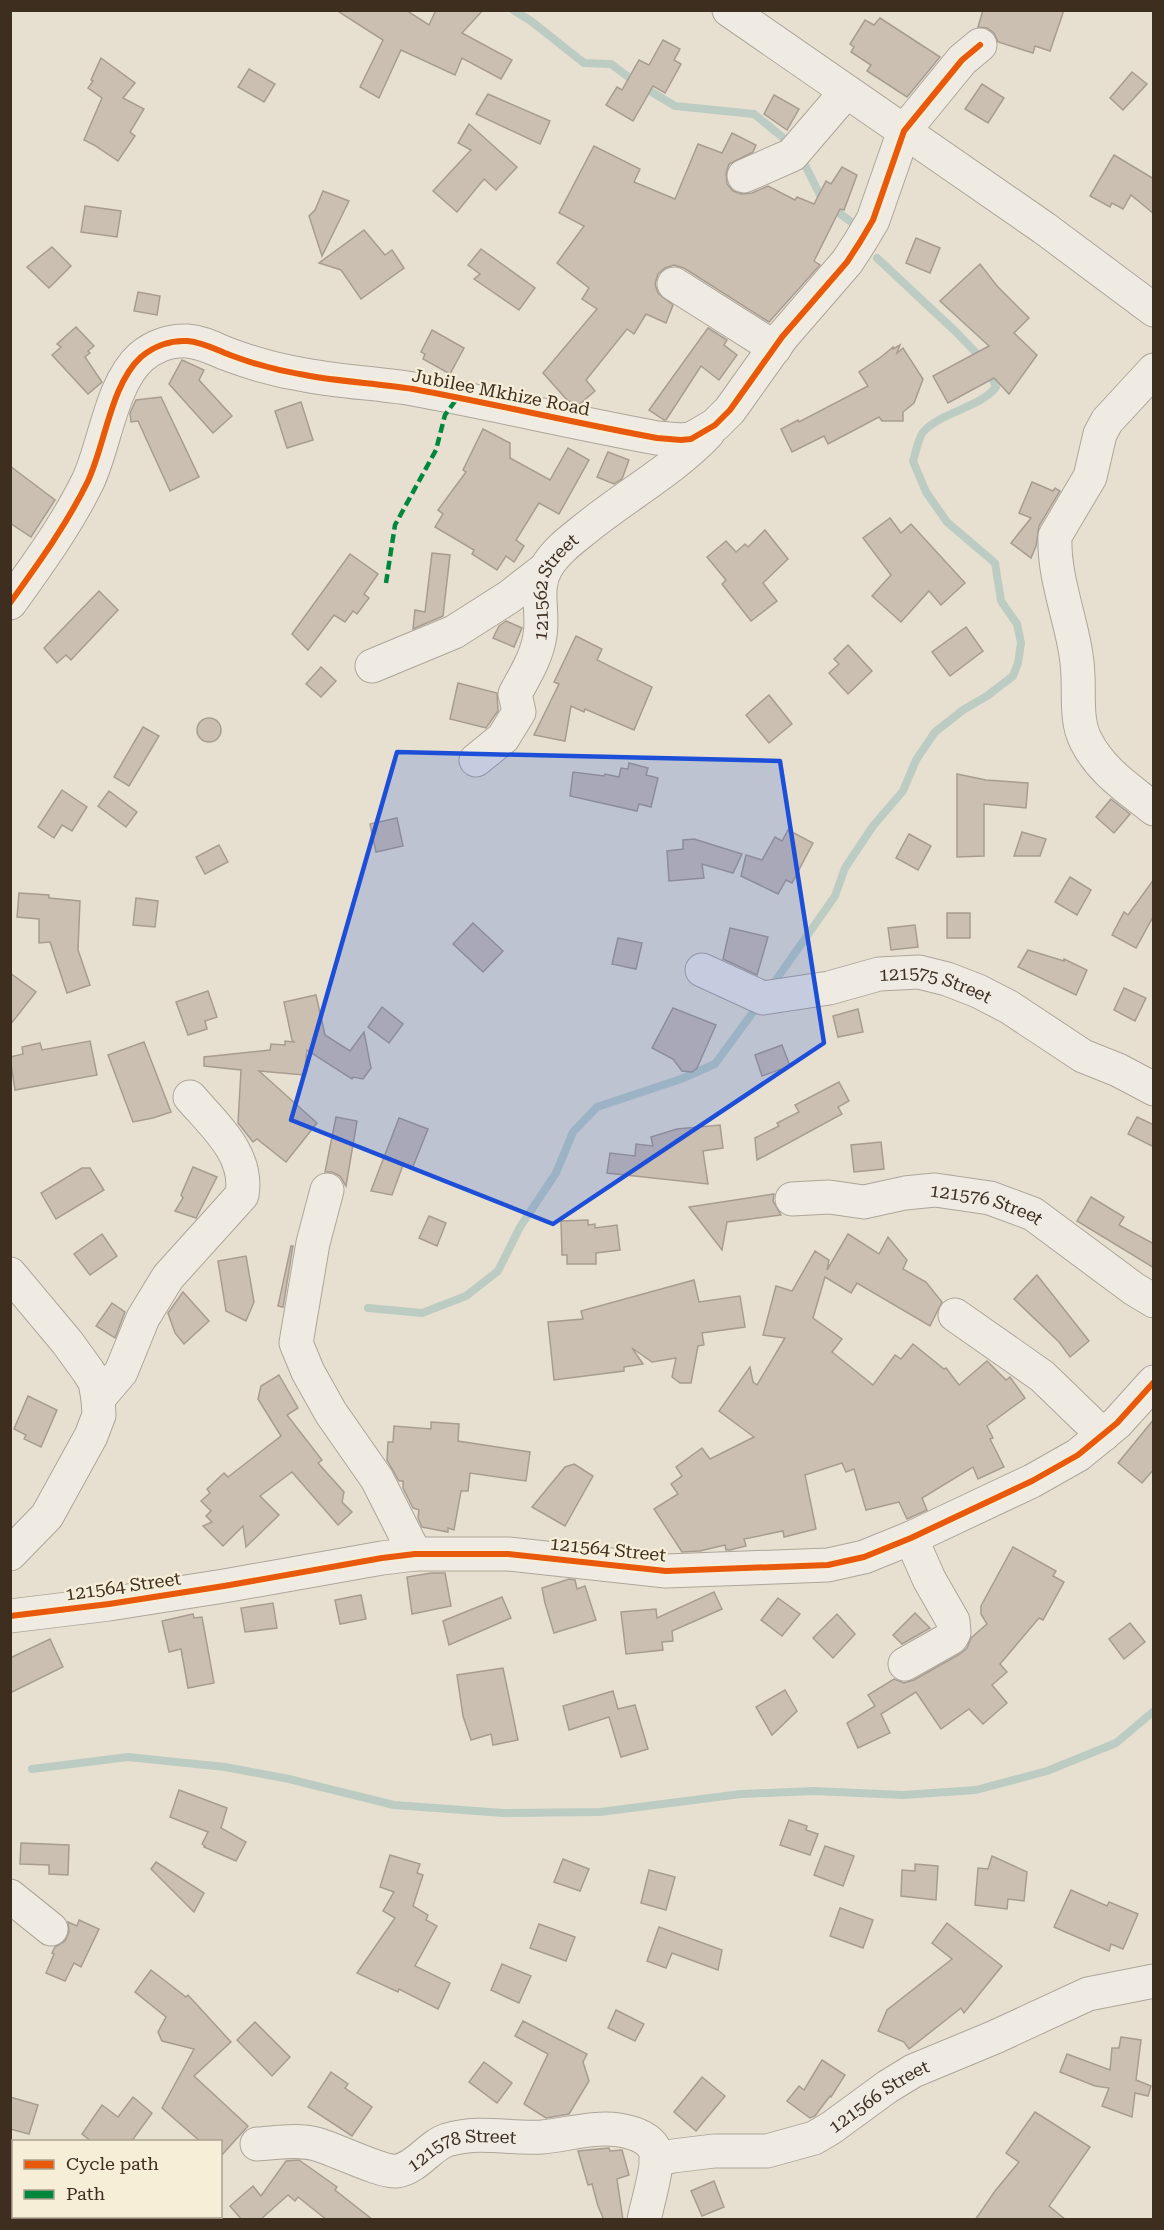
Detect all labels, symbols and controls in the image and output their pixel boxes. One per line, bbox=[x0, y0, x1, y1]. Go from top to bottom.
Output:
street label: Jubilee Mkhize Road bbox=[410, 364, 592, 420]
street label: 121562 Street bbox=[529, 528, 582, 642]
street label: 121575 Street bbox=[878, 962, 996, 1007]
street label: 121576 Street bbox=[929, 1179, 1048, 1229]
street label: 121564 Street bbox=[549, 1532, 667, 1566]
street label: 121564 Street bbox=[64, 1567, 182, 1605]
street label: 121566 Street bbox=[824, 2055, 932, 2137]
street label: 121578 Street bbox=[403, 2125, 517, 2176]
legend bbox=[12, 2140, 222, 2218]
text: Cycle path bbox=[66, 2153, 159, 2174]
text: Path bbox=[66, 2183, 105, 2204]

